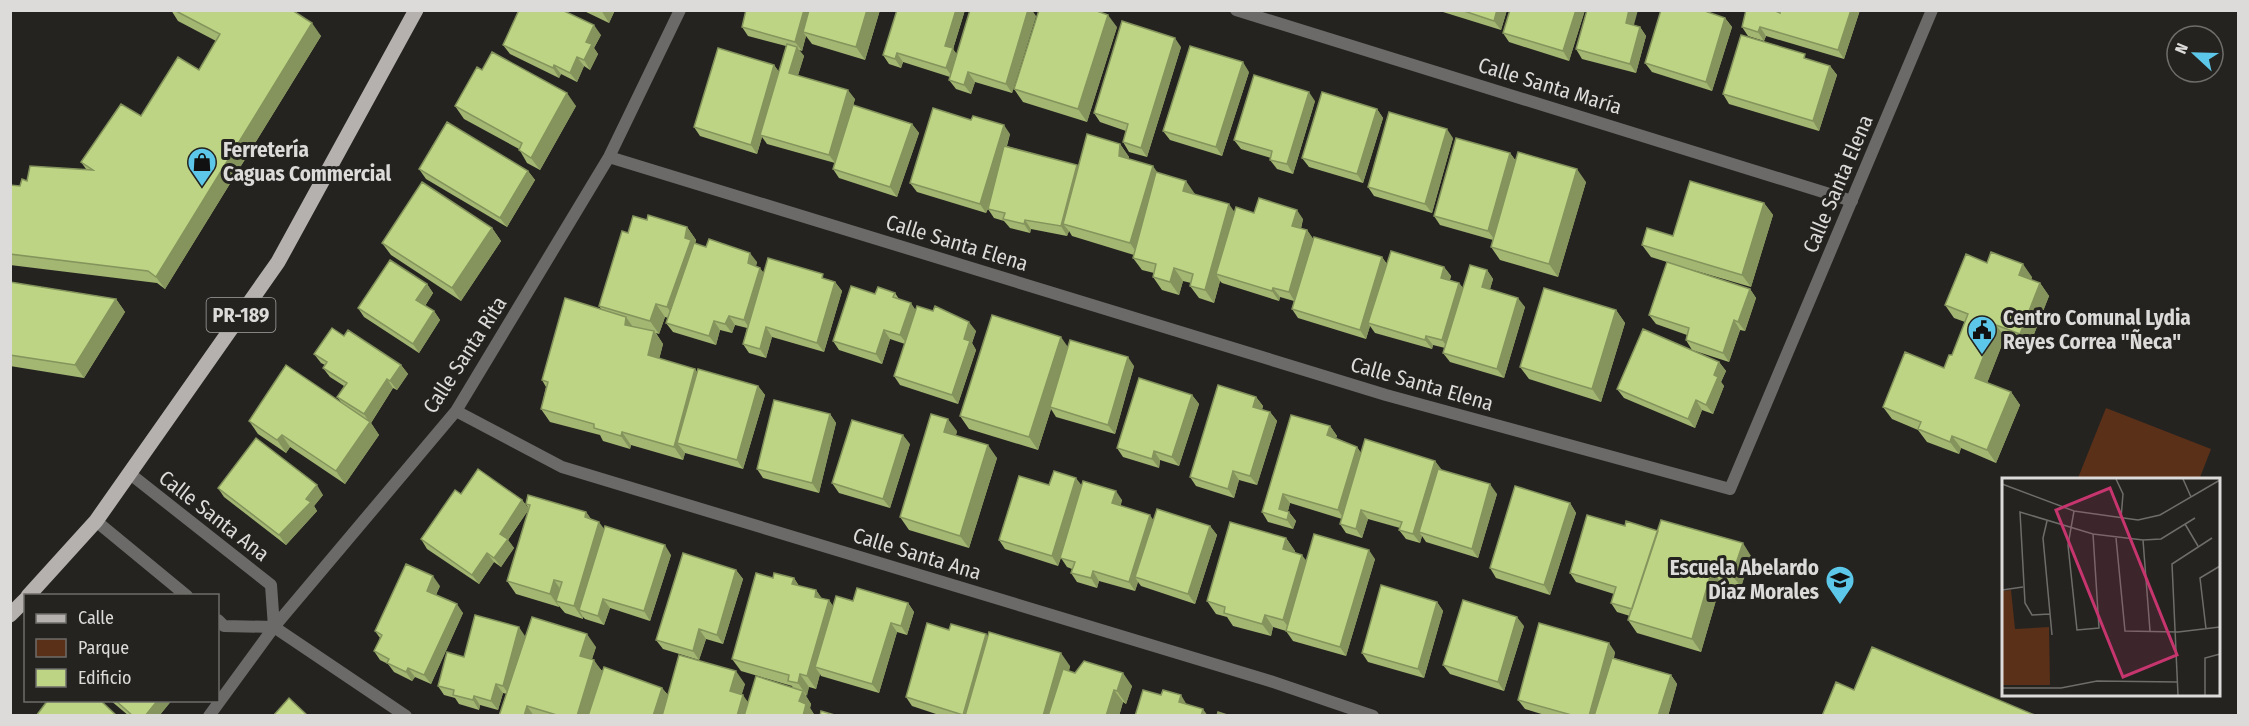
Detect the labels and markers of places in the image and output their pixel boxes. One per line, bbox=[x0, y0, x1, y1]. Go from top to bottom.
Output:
place label: Ferretería Caguas Commercial bbox=[223, 137, 391, 187]
shop icon: Ferretería Caguas Commercial bbox=[186, 146, 218, 188]
place label: Centro Comunal Lydia Reyes Correa "Ñeca" bbox=[2003, 305, 2191, 355]
public building icon: Centro Comunal Lydia Reyes Correa "Ñeca" bbox=[1966, 314, 1998, 356]
place label: Escuela Abelardo Díaz Morales bbox=[1670, 555, 1819, 605]
school or university icon: Escuela Abelardo Díaz Morales bbox=[1824, 564, 1856, 606]

